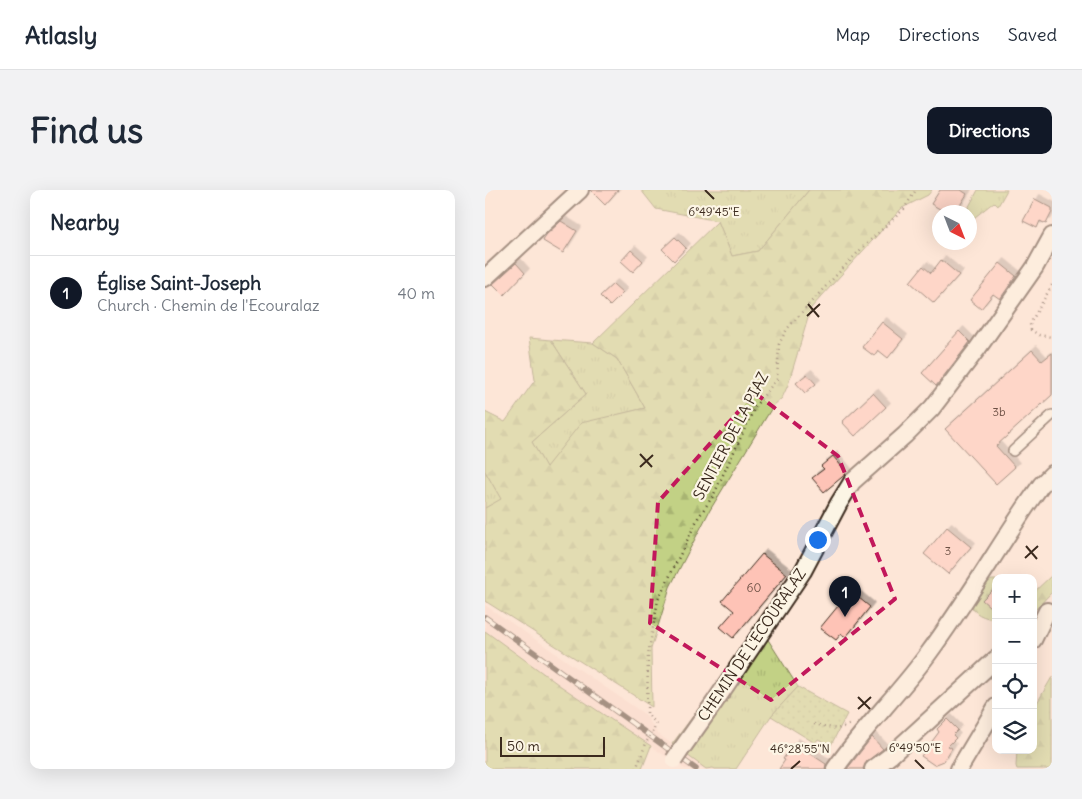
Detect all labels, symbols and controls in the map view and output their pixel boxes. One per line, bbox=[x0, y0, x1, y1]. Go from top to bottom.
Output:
text: Atlasly bbox=[25, 20, 97, 50]
text: Map bbox=[835, 23, 870, 46]
text: Directions bbox=[898, 23, 980, 46]
text: Saved bbox=[1008, 23, 1057, 46]
button: Directions bbox=[927, 107, 1052, 154]
text: Find us bbox=[30, 108, 143, 152]
text: 6°49'45"E bbox=[688, 204, 740, 219]
north arrow bbox=[932, 205, 977, 250]
text: Nearby bbox=[50, 209, 120, 236]
text: Église Saint-Joseph bbox=[97, 271, 261, 295]
text: 1 bbox=[63, 283, 69, 303]
text: 40 m bbox=[397, 283, 435, 303]
text: Church · Chemin de l'Ecouralaz bbox=[97, 295, 320, 315]
street label: SENTIER DE LA PIAZ bbox=[689, 368, 772, 503]
house number: 3b bbox=[992, 404, 1006, 419]
your location bbox=[805, 527, 831, 553]
house number: 3 bbox=[945, 543, 952, 558]
street label: CHEMIN DE L'ECOURALAZ bbox=[693, 564, 810, 725]
map controls bbox=[992, 574, 1037, 754]
button: + bbox=[992, 574, 1037, 619]
pin: 1 bbox=[829, 576, 861, 617]
house number: 60 bbox=[747, 580, 762, 595]
button: − bbox=[992, 619, 1037, 664]
button: locate bbox=[992, 664, 1037, 709]
button: layers bbox=[992, 709, 1037, 754]
scale bar bbox=[500, 734, 605, 757]
text: 50 m bbox=[507, 737, 540, 755]
text: 6°49'50"E bbox=[889, 740, 941, 755]
text: 46°28'55"N bbox=[770, 741, 830, 756]

